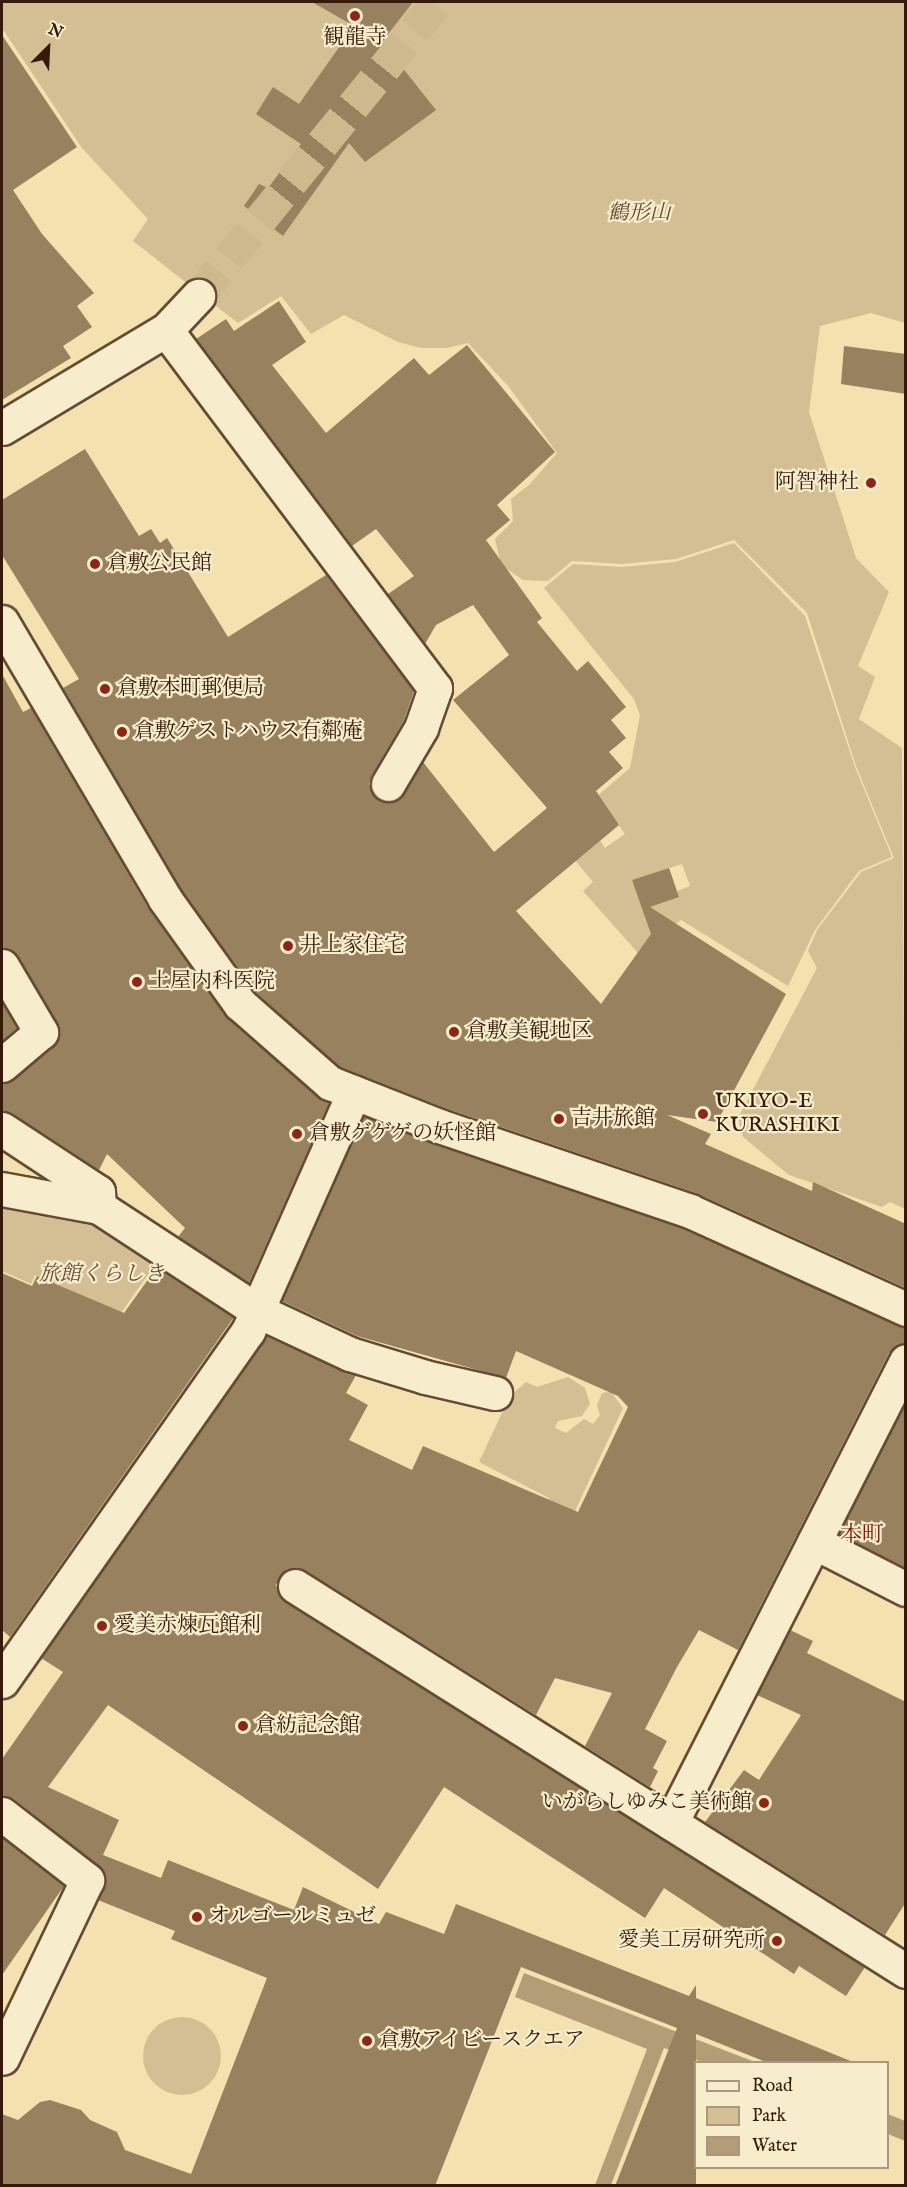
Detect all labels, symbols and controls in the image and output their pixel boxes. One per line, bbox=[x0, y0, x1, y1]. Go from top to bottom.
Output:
marker: 観龍寺 bbox=[348, 9, 362, 23]
north arrow bbox=[18, 18, 78, 78]
text: N bbox=[45, 20, 66, 44]
place label: 観龍寺 bbox=[324, 25, 386, 51]
park label: 鶴形山 bbox=[608, 201, 670, 227]
place label: 阿智神社 bbox=[775, 470, 859, 496]
marker: 阿智神社 bbox=[864, 476, 878, 490]
place label: 倉敷公民館 bbox=[107, 551, 212, 577]
marker: 倉敷公民館 bbox=[88, 557, 102, 571]
place label: 倉敷本町郵便局 bbox=[117, 676, 264, 702]
marker: 倉敷本町郵便局 bbox=[98, 682, 112, 696]
place label: 倉敷ゲストハウス有鄰庵 bbox=[134, 719, 365, 745]
marker: 倉敷ゲストハウス有鄰庵 bbox=[115, 725, 129, 739]
place label: 井上家住宅 bbox=[300, 933, 405, 959]
marker: 井上家住宅 bbox=[281, 939, 295, 953]
place label: 土屋内科医院 bbox=[149, 969, 275, 995]
marker: 土屋内科医院 bbox=[130, 975, 144, 989]
place label: 倉敷美観地区 bbox=[466, 1019, 592, 1045]
marker: 倉敷美観地区 bbox=[447, 1025, 461, 1039]
place label: UKIYO-E KURASHIKI bbox=[715, 1089, 840, 1139]
place label: 吉井旅館 bbox=[571, 1106, 655, 1132]
marker: UKIYO-E KURASHIKI bbox=[696, 1107, 710, 1121]
marker: 吉井旅館 bbox=[552, 1112, 566, 1126]
place label: 倉敷ゲゲゲの妖怪館 bbox=[309, 1121, 498, 1147]
marker: 倉敷ゲゲゲの妖怪館 bbox=[290, 1127, 304, 1141]
park label: 旅館くらしき bbox=[39, 1262, 165, 1288]
district label: 本町 bbox=[840, 1523, 884, 1549]
place label: 愛美赤煉瓦館利 bbox=[114, 1613, 261, 1639]
marker: 愛美赤煉瓦館利 bbox=[95, 1619, 109, 1633]
place label: 倉紡記念館 bbox=[255, 1713, 360, 1739]
marker: 倉紡記念館 bbox=[236, 1719, 250, 1733]
place label: いがらしゆみこ美術館 bbox=[542, 1790, 752, 1816]
marker: いがらしゆみこ美術館 bbox=[757, 1796, 771, 1810]
place label: オルゴールミュゼ bbox=[209, 1904, 377, 1930]
marker: オルゴールミュゼ bbox=[190, 1910, 204, 1924]
place label: 愛美工房研究所 bbox=[618, 1928, 765, 1954]
marker: 愛美工房研究所 bbox=[770, 1934, 784, 1948]
place label: 倉敷アイビースクエア bbox=[379, 2028, 588, 2054]
marker: 倉敷アイビースクエア bbox=[360, 2034, 374, 2048]
legend bbox=[694, 2061, 889, 2169]
text: Road bbox=[752, 2075, 793, 2098]
text: Park bbox=[752, 2105, 786, 2128]
text: Water bbox=[752, 2135, 797, 2158]

